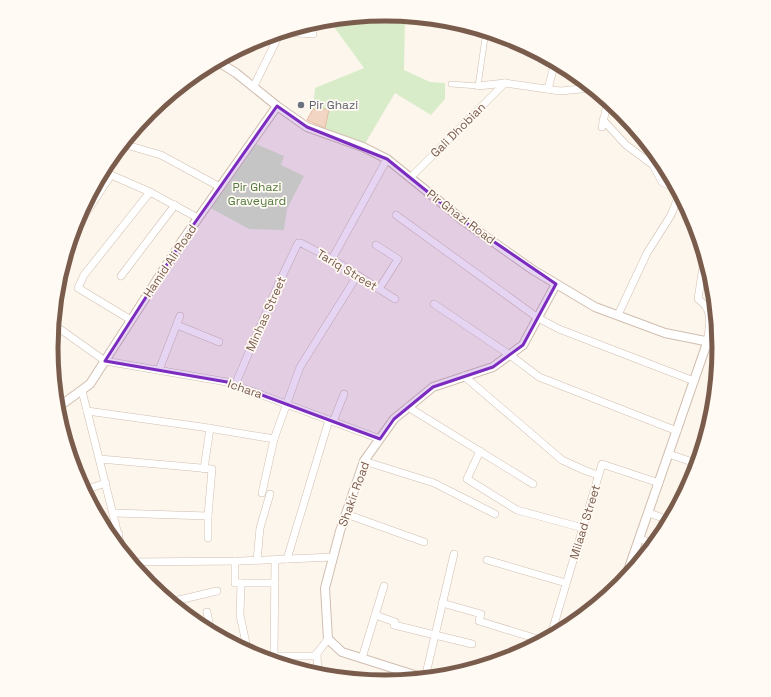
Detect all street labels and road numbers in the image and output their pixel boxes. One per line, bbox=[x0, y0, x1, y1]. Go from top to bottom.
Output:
street label: Gali Dhobian bbox=[427, 99, 489, 161]
street label: Pir Ghazi Road bbox=[424, 186, 498, 248]
street label: Hamid Ali Road bbox=[140, 221, 200, 301]
street label: Tariq Street bbox=[314, 246, 380, 294]
street label: Minhas Street bbox=[242, 274, 290, 354]
street label: Ichara bbox=[226, 376, 265, 402]
street label: Shakir Road bbox=[335, 459, 373, 529]
street label: Milaad Street bbox=[566, 483, 604, 561]

